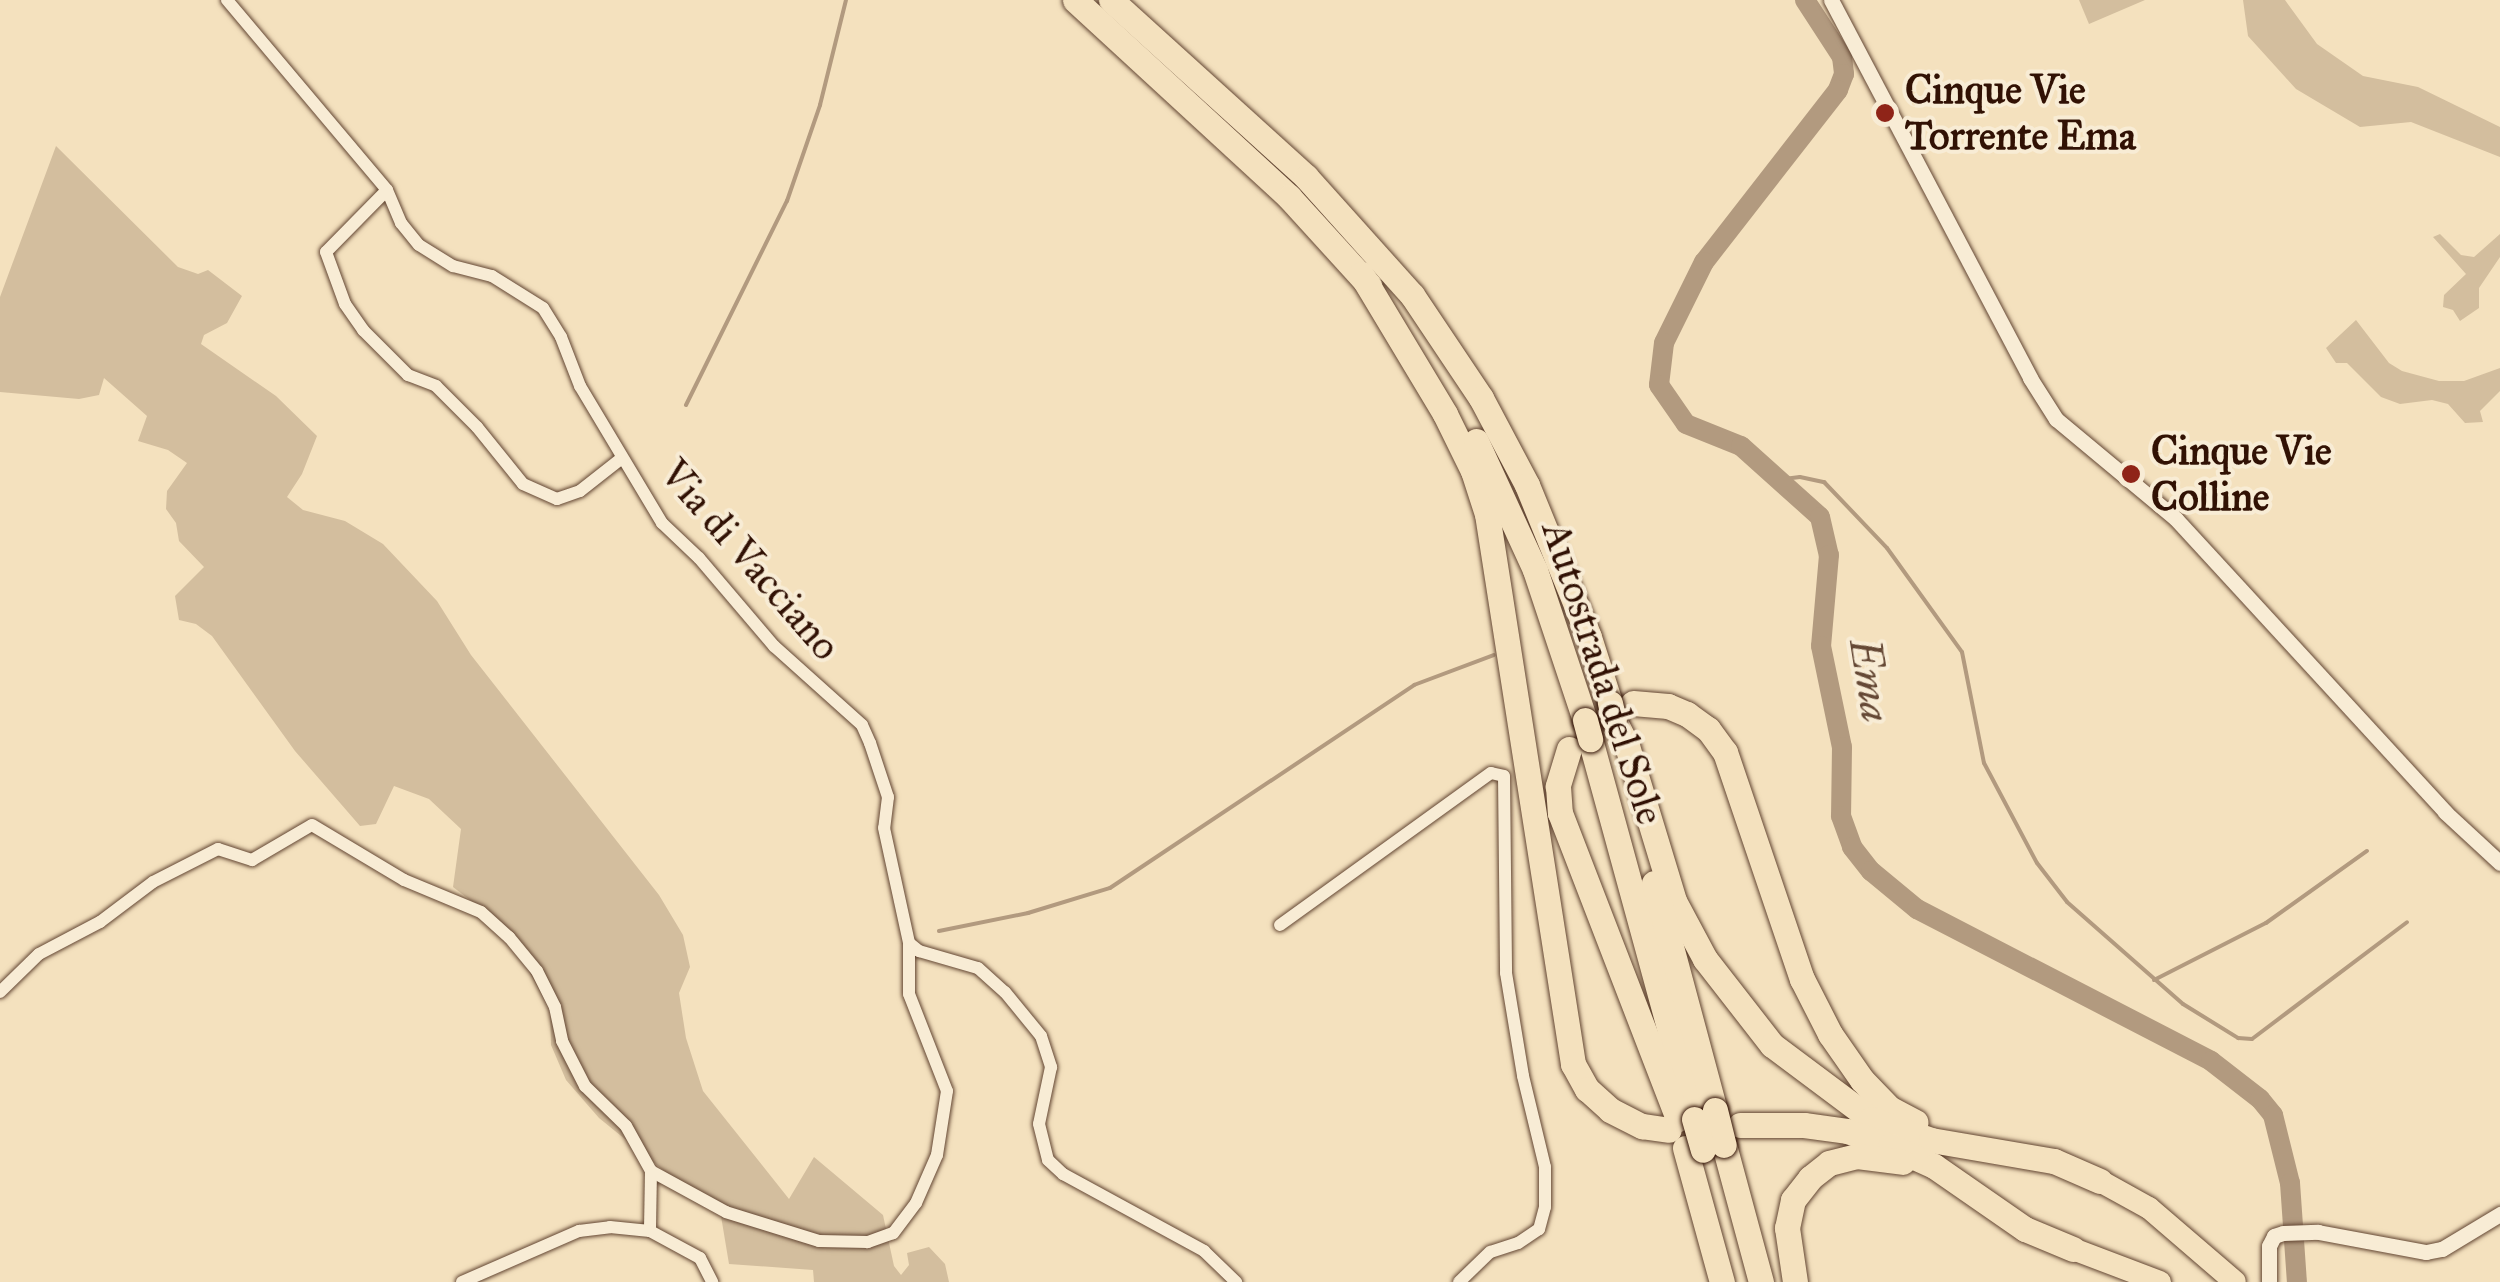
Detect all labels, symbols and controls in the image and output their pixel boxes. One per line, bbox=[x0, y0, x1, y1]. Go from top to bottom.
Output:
place label: Cinque Vie Torrente Ema bbox=[1905, 66, 2136, 160]
marker: Cinque Vie Torrente Ema bbox=[1874, 102, 1896, 124]
place label: Cinque Vie Colline bbox=[2151, 427, 2332, 521]
street label: Via di Vacciano bbox=[650, 450, 850, 670]
marker: Cinque Vie Colline bbox=[2120, 463, 2142, 485]
street label: Autostrada del Sole bbox=[1531, 516, 1675, 830]
water label: Ema bbox=[1839, 635, 1901, 725]

